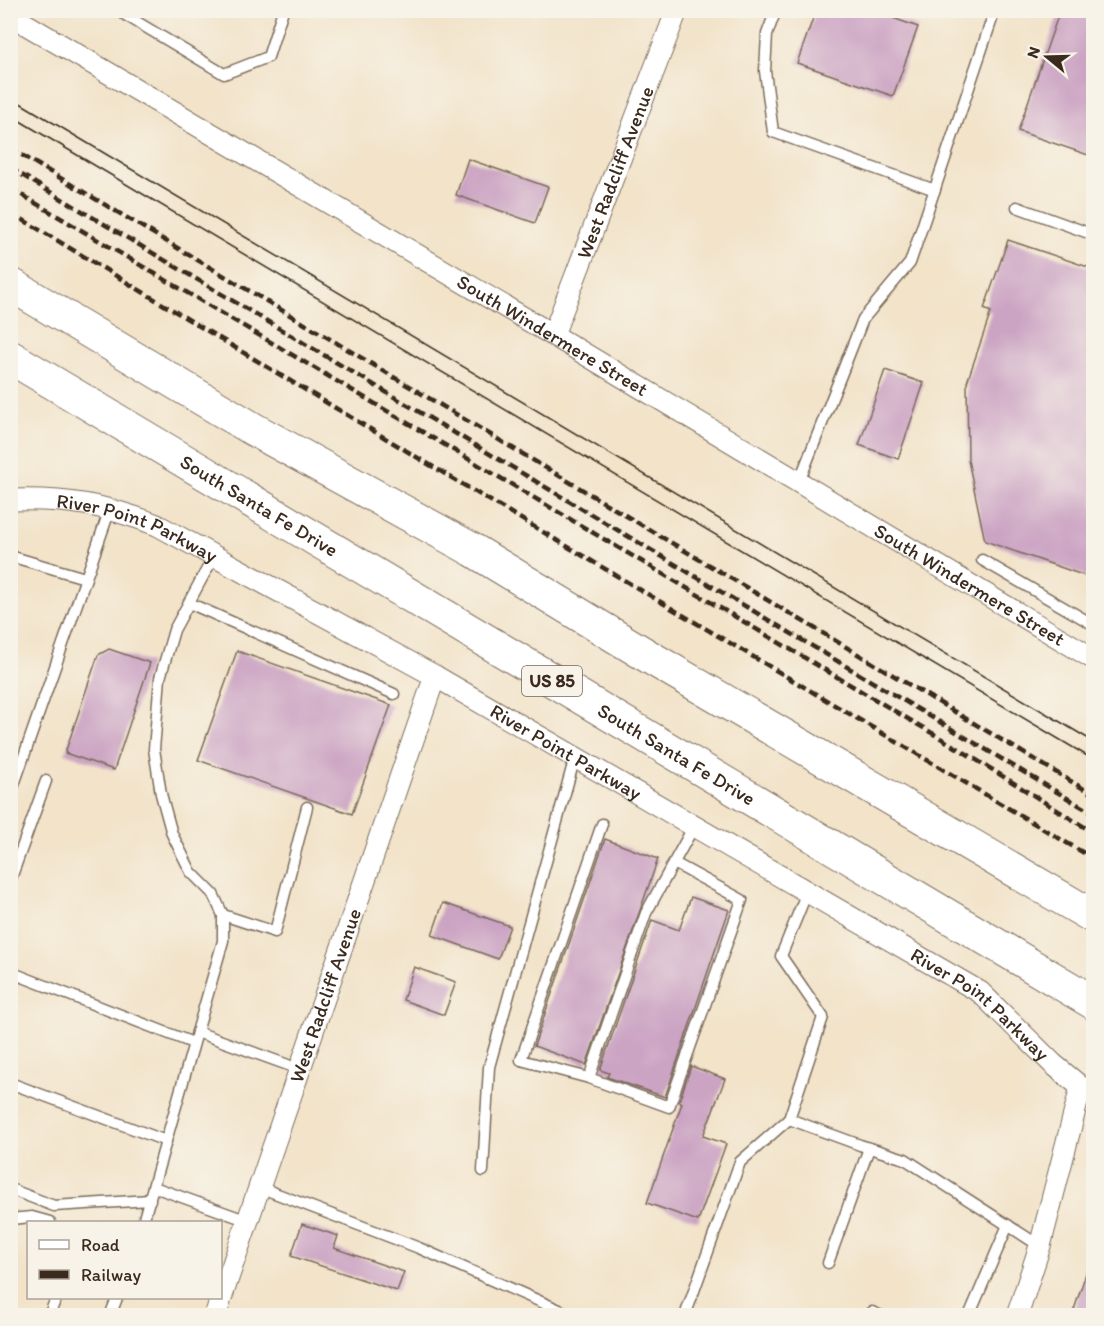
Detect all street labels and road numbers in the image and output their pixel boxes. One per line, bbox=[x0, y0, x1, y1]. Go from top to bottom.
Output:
street label: West Radcliff Avenue bbox=[571, 83, 659, 262]
street label: South Windermere Street bbox=[453, 269, 652, 401]
street label: South Santa Fe Drive bbox=[176, 449, 342, 562]
street label: River Point Parkway bbox=[55, 489, 222, 568]
street label: South Windermere Street bbox=[870, 518, 1069, 651]
road number: US 85 bbox=[522, 666, 582, 696]
street label: South Santa Fe Drive bbox=[593, 698, 760, 810]
street label: River Point Parkway bbox=[486, 699, 646, 805]
street label: West Radcliff Avenue bbox=[284, 905, 366, 1086]
street label: River Point Parkway bbox=[906, 942, 1055, 1066]

